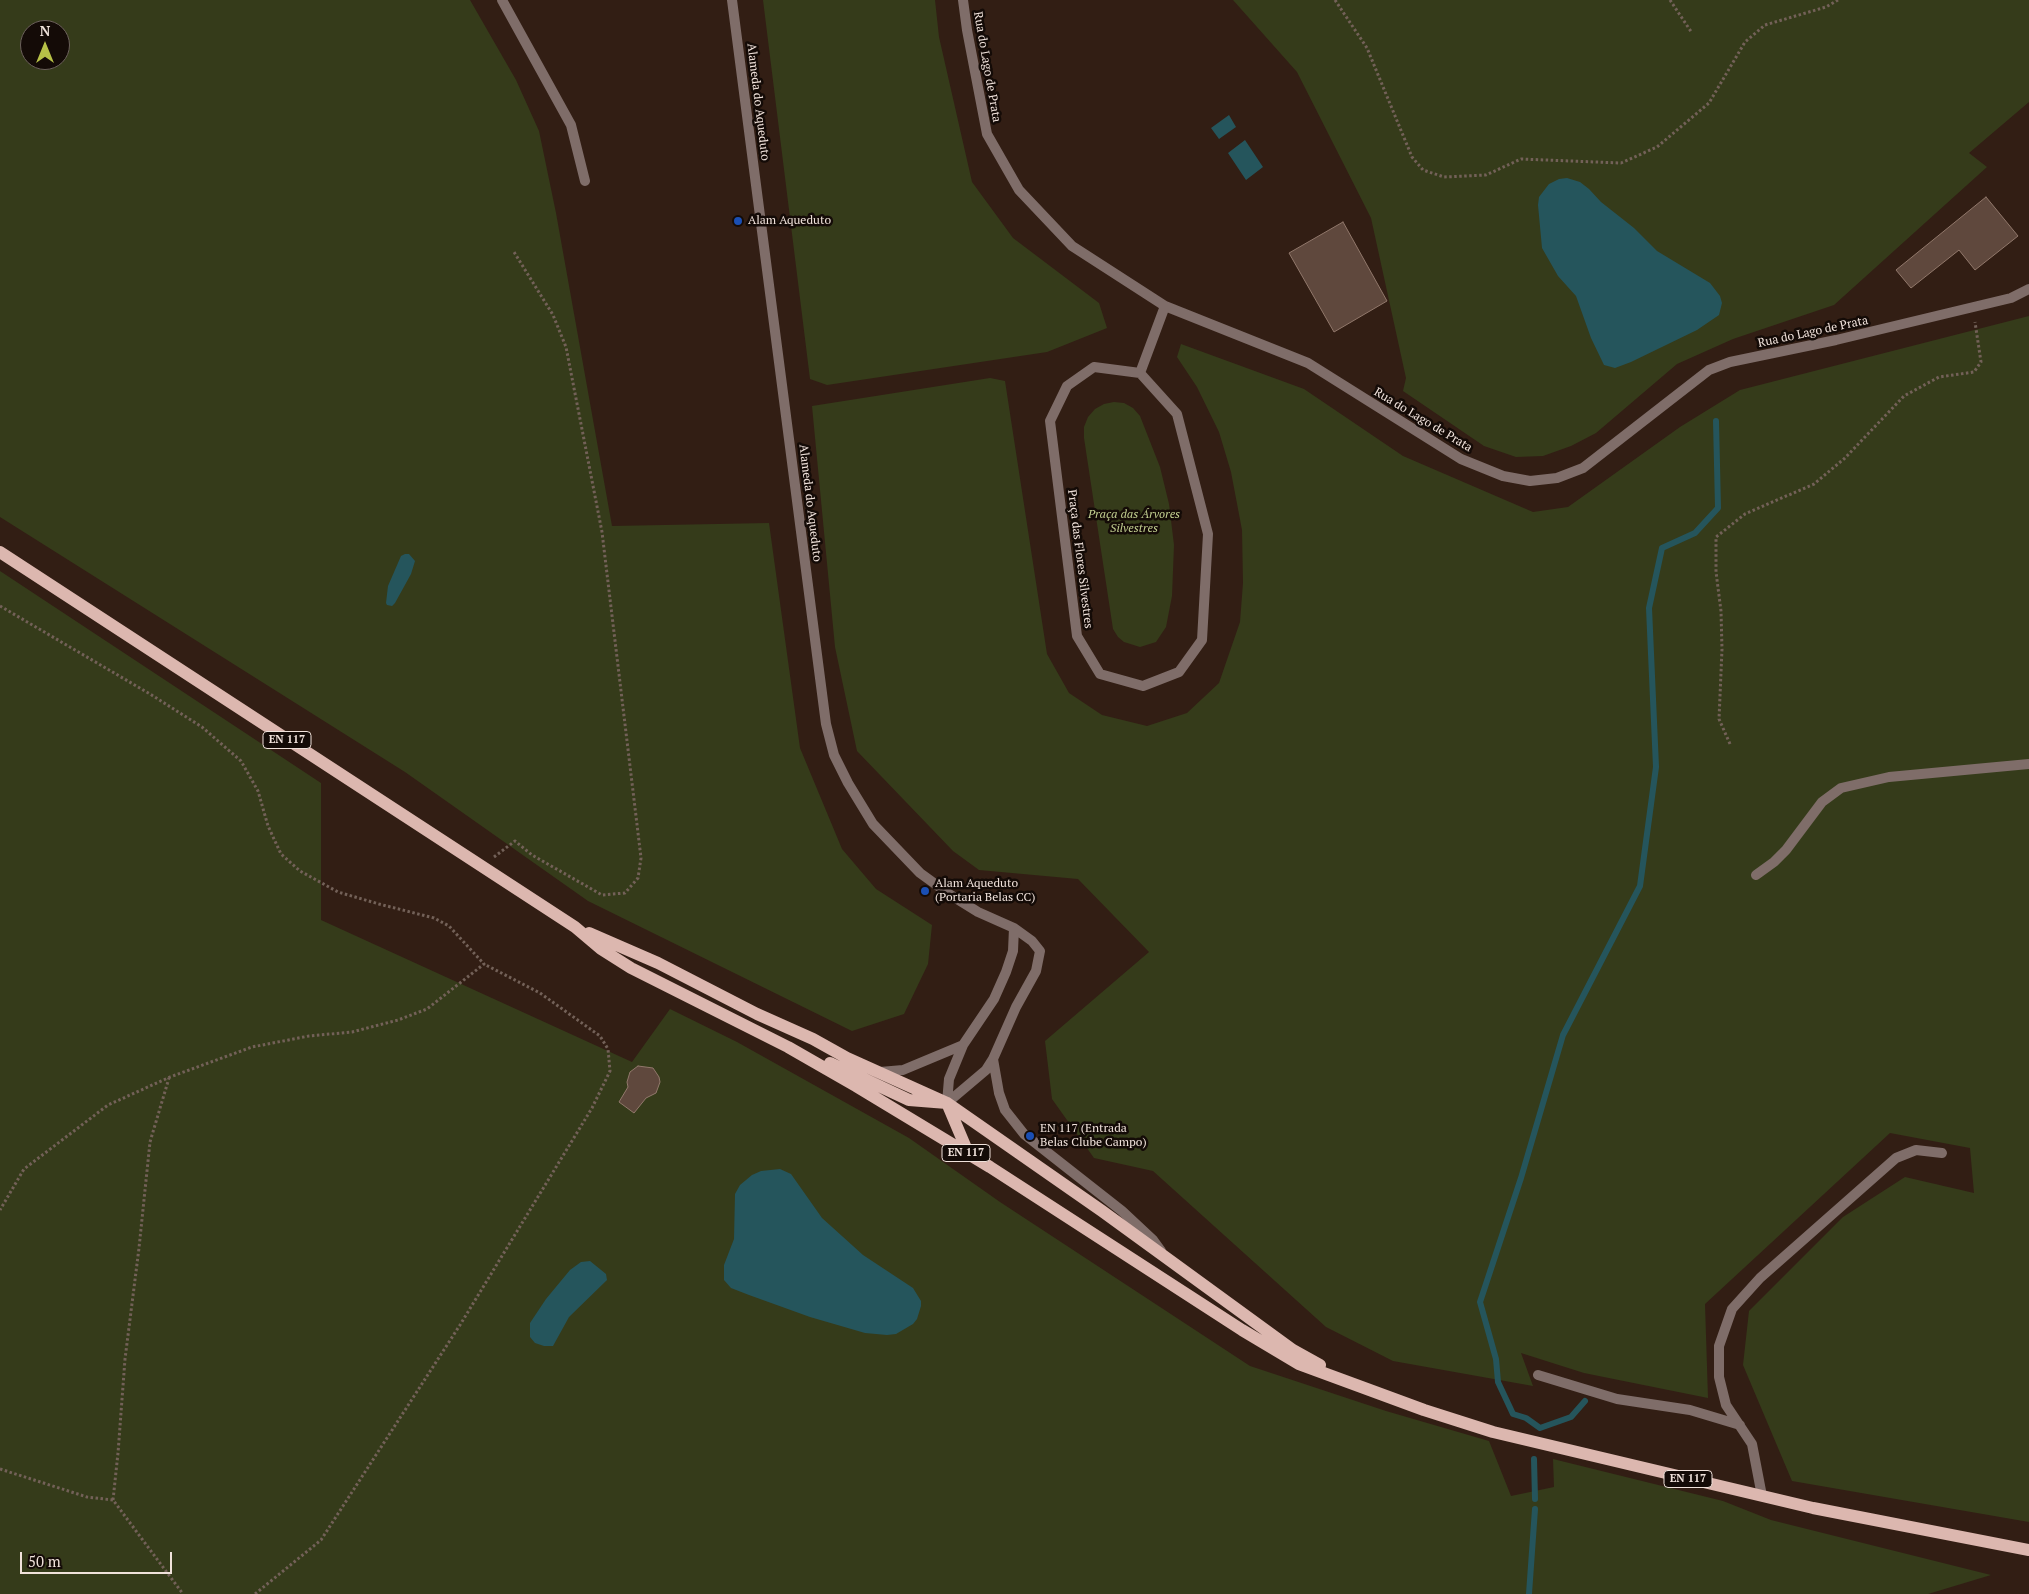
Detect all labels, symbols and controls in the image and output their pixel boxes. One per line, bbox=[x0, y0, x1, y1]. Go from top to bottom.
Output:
street label: Rua do Lago de Prata bbox=[970, 11, 1004, 123]
north arrow bbox=[20, 20, 70, 70]
text: N bbox=[40, 21, 50, 40]
street label: Alameda do Aqueduto bbox=[744, 43, 772, 161]
place label: Alam Aqueduto bbox=[748, 214, 831, 228]
marker: Alam Aqueduto bbox=[732, 215, 744, 227]
street label: Rua do Lago de Prata bbox=[1757, 313, 1869, 351]
street label: Rua do Lago de Prata bbox=[1371, 385, 1475, 455]
street label: Alameda do Aqueduto bbox=[796, 444, 824, 562]
street label: Praça das Flores Silvestres bbox=[1064, 489, 1096, 629]
park label: Praça das Árvores Silvestres bbox=[1088, 508, 1180, 536]
road number: EN 117 bbox=[263, 732, 311, 748]
place label: Alam Aqueduto (Portaria Belas CC) bbox=[935, 877, 1035, 905]
marker: Alam Aqueduto (Portaria Belas CC) bbox=[919, 885, 931, 897]
place label: EN 117 (Entrada Belas Clube Campo) bbox=[1040, 1122, 1147, 1150]
marker: EN 117 (Entrada Belas Clube Campo) bbox=[1024, 1130, 1036, 1142]
road number: EN 117 bbox=[942, 1144, 990, 1162]
road number: EN 117 bbox=[1664, 1470, 1712, 1488]
scale bar bbox=[22, 1542, 175, 1574]
text: 50 m bbox=[28, 1551, 61, 1571]

